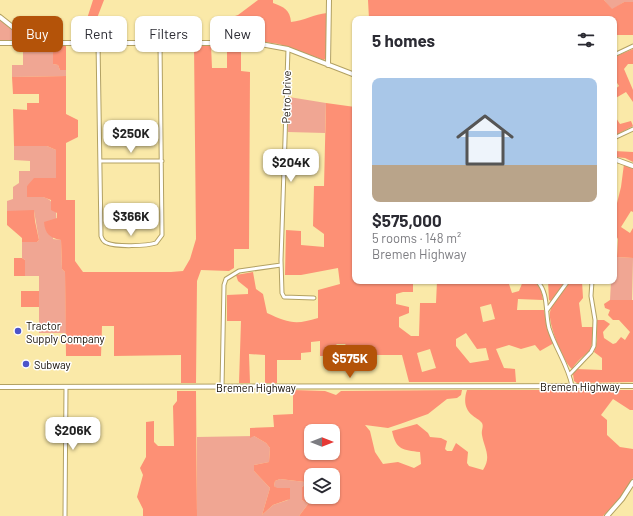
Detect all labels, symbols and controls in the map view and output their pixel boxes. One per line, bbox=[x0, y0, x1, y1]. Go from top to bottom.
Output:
chip: Buy bbox=[12, 16, 63, 52]
chip: Rent bbox=[71, 16, 127, 52]
chip: Filters bbox=[135, 16, 202, 52]
chip: New bbox=[210, 16, 265, 52]
icon: filters bbox=[575, 29, 597, 51]
text: 5 homes bbox=[372, 30, 435, 50]
street label: Petro Drive bbox=[279, 70, 293, 123]
icon: home bbox=[449, 104, 521, 176]
pin: $250K bbox=[103, 120, 159, 154]
text: $250K bbox=[112, 125, 150, 141]
pin: $204K bbox=[263, 149, 319, 183]
text: $204K bbox=[272, 154, 310, 170]
pin: $366K bbox=[103, 203, 159, 237]
text: $366K bbox=[113, 208, 149, 224]
text: $575,000 bbox=[372, 210, 442, 230]
text: 5 rooms · 148 m² bbox=[372, 230, 461, 246]
text: Bremen Highway bbox=[372, 246, 466, 262]
place label: Tractor Supply Company bbox=[26, 319, 105, 345]
marker: Tractor Supply Company bbox=[13, 326, 23, 336]
pin: $575K bbox=[322, 345, 378, 379]
text: $575K bbox=[332, 350, 368, 366]
place label: Subway bbox=[34, 358, 71, 371]
marker: Subway bbox=[21, 359, 31, 369]
street label: Bremen Highway bbox=[540, 380, 620, 393]
street label: Bremen Highway bbox=[216, 381, 296, 394]
pin: $206K bbox=[45, 417, 101, 451]
text: $206K bbox=[54, 422, 92, 438]
north arrow bbox=[304, 424, 340, 460]
map controls bbox=[304, 424, 340, 504]
button: layers bbox=[304, 468, 340, 504]

